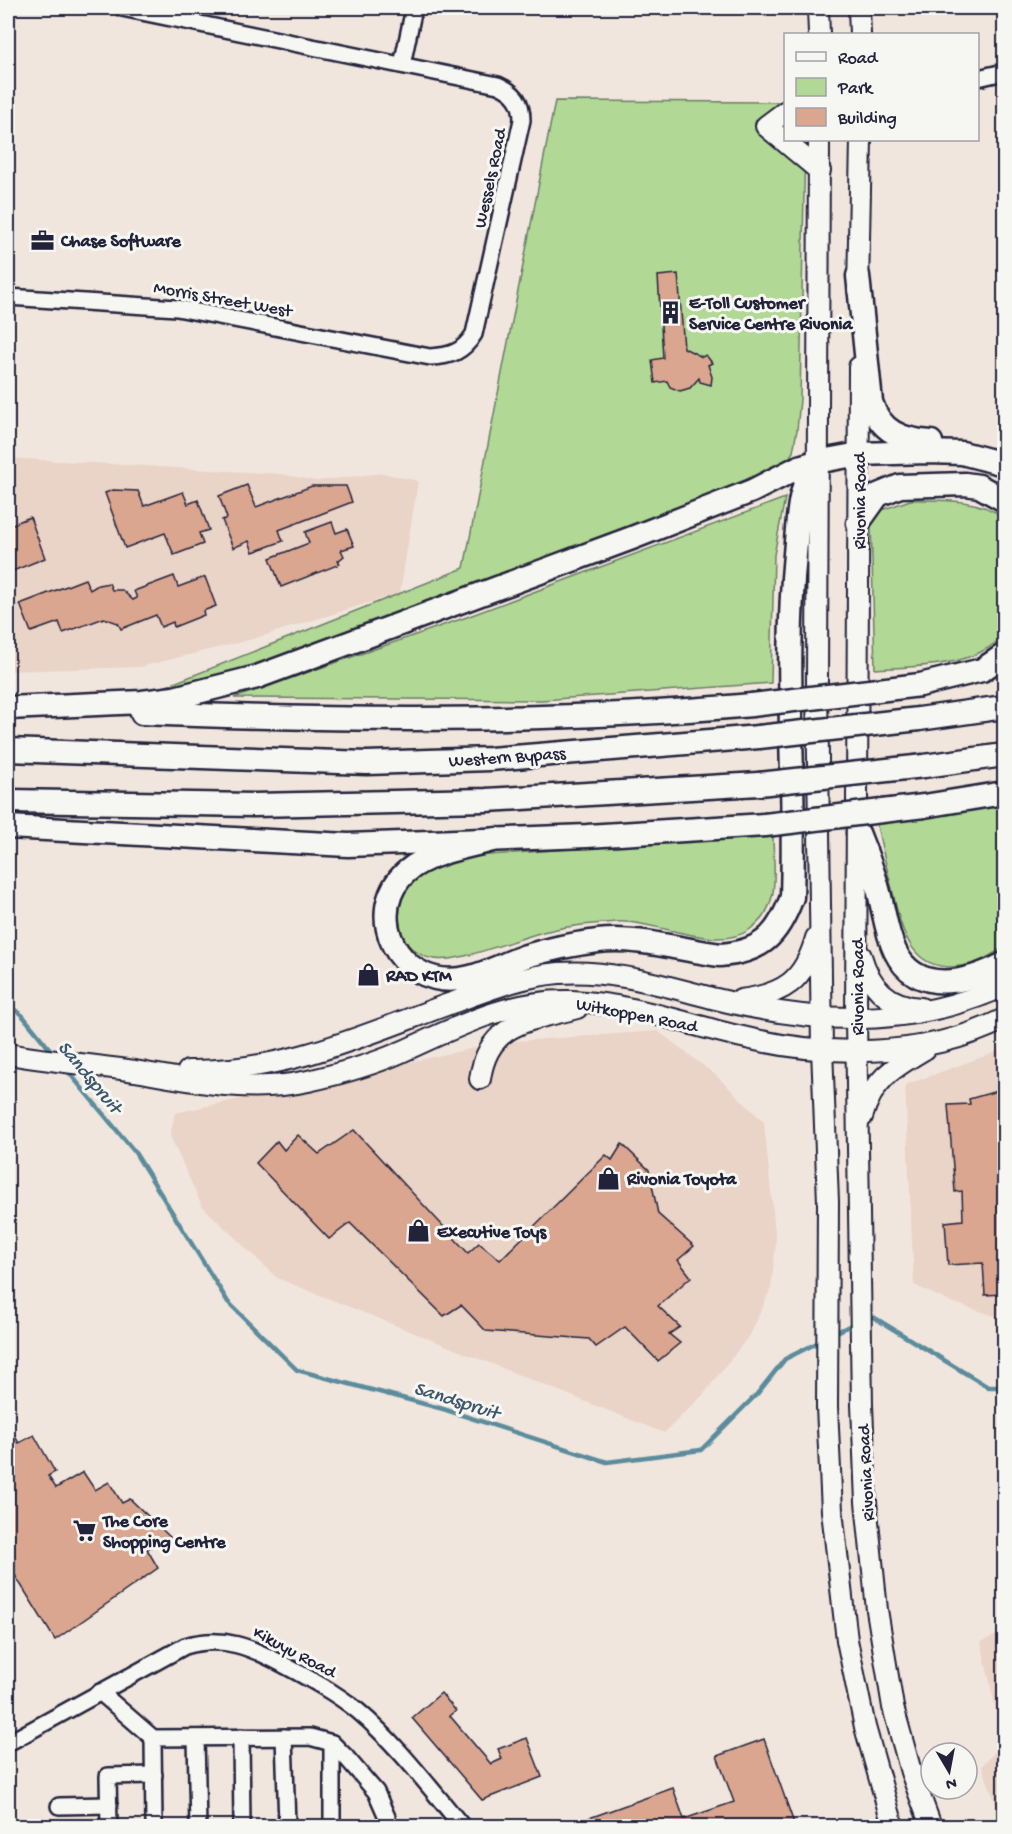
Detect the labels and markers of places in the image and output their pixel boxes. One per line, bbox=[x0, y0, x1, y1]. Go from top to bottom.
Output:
office icon: Chase Software bbox=[30, 227, 56, 253]
place label: Chase Software bbox=[60, 232, 181, 253]
place label: E-Toll Customer Service Centre Rivonia bbox=[689, 294, 853, 336]
building icon: E-Toll Customer Service Centre Rivonia bbox=[658, 299, 684, 325]
shop icon: RAD KTM bbox=[355, 962, 381, 988]
place label: RAD KTM bbox=[385, 967, 452, 988]
shop icon: Rivonia Toyota bbox=[596, 1165, 622, 1191]
place label: Rivonia Toyota bbox=[626, 1170, 737, 1191]
shop icon: Executive Toys bbox=[406, 1218, 432, 1244]
place label: Executive Toys bbox=[437, 1223, 547, 1244]
place label: The Core Shopping Centre bbox=[101, 1512, 226, 1554]
supermarket icon: The Core Shopping Centre bbox=[72, 1517, 98, 1543]

